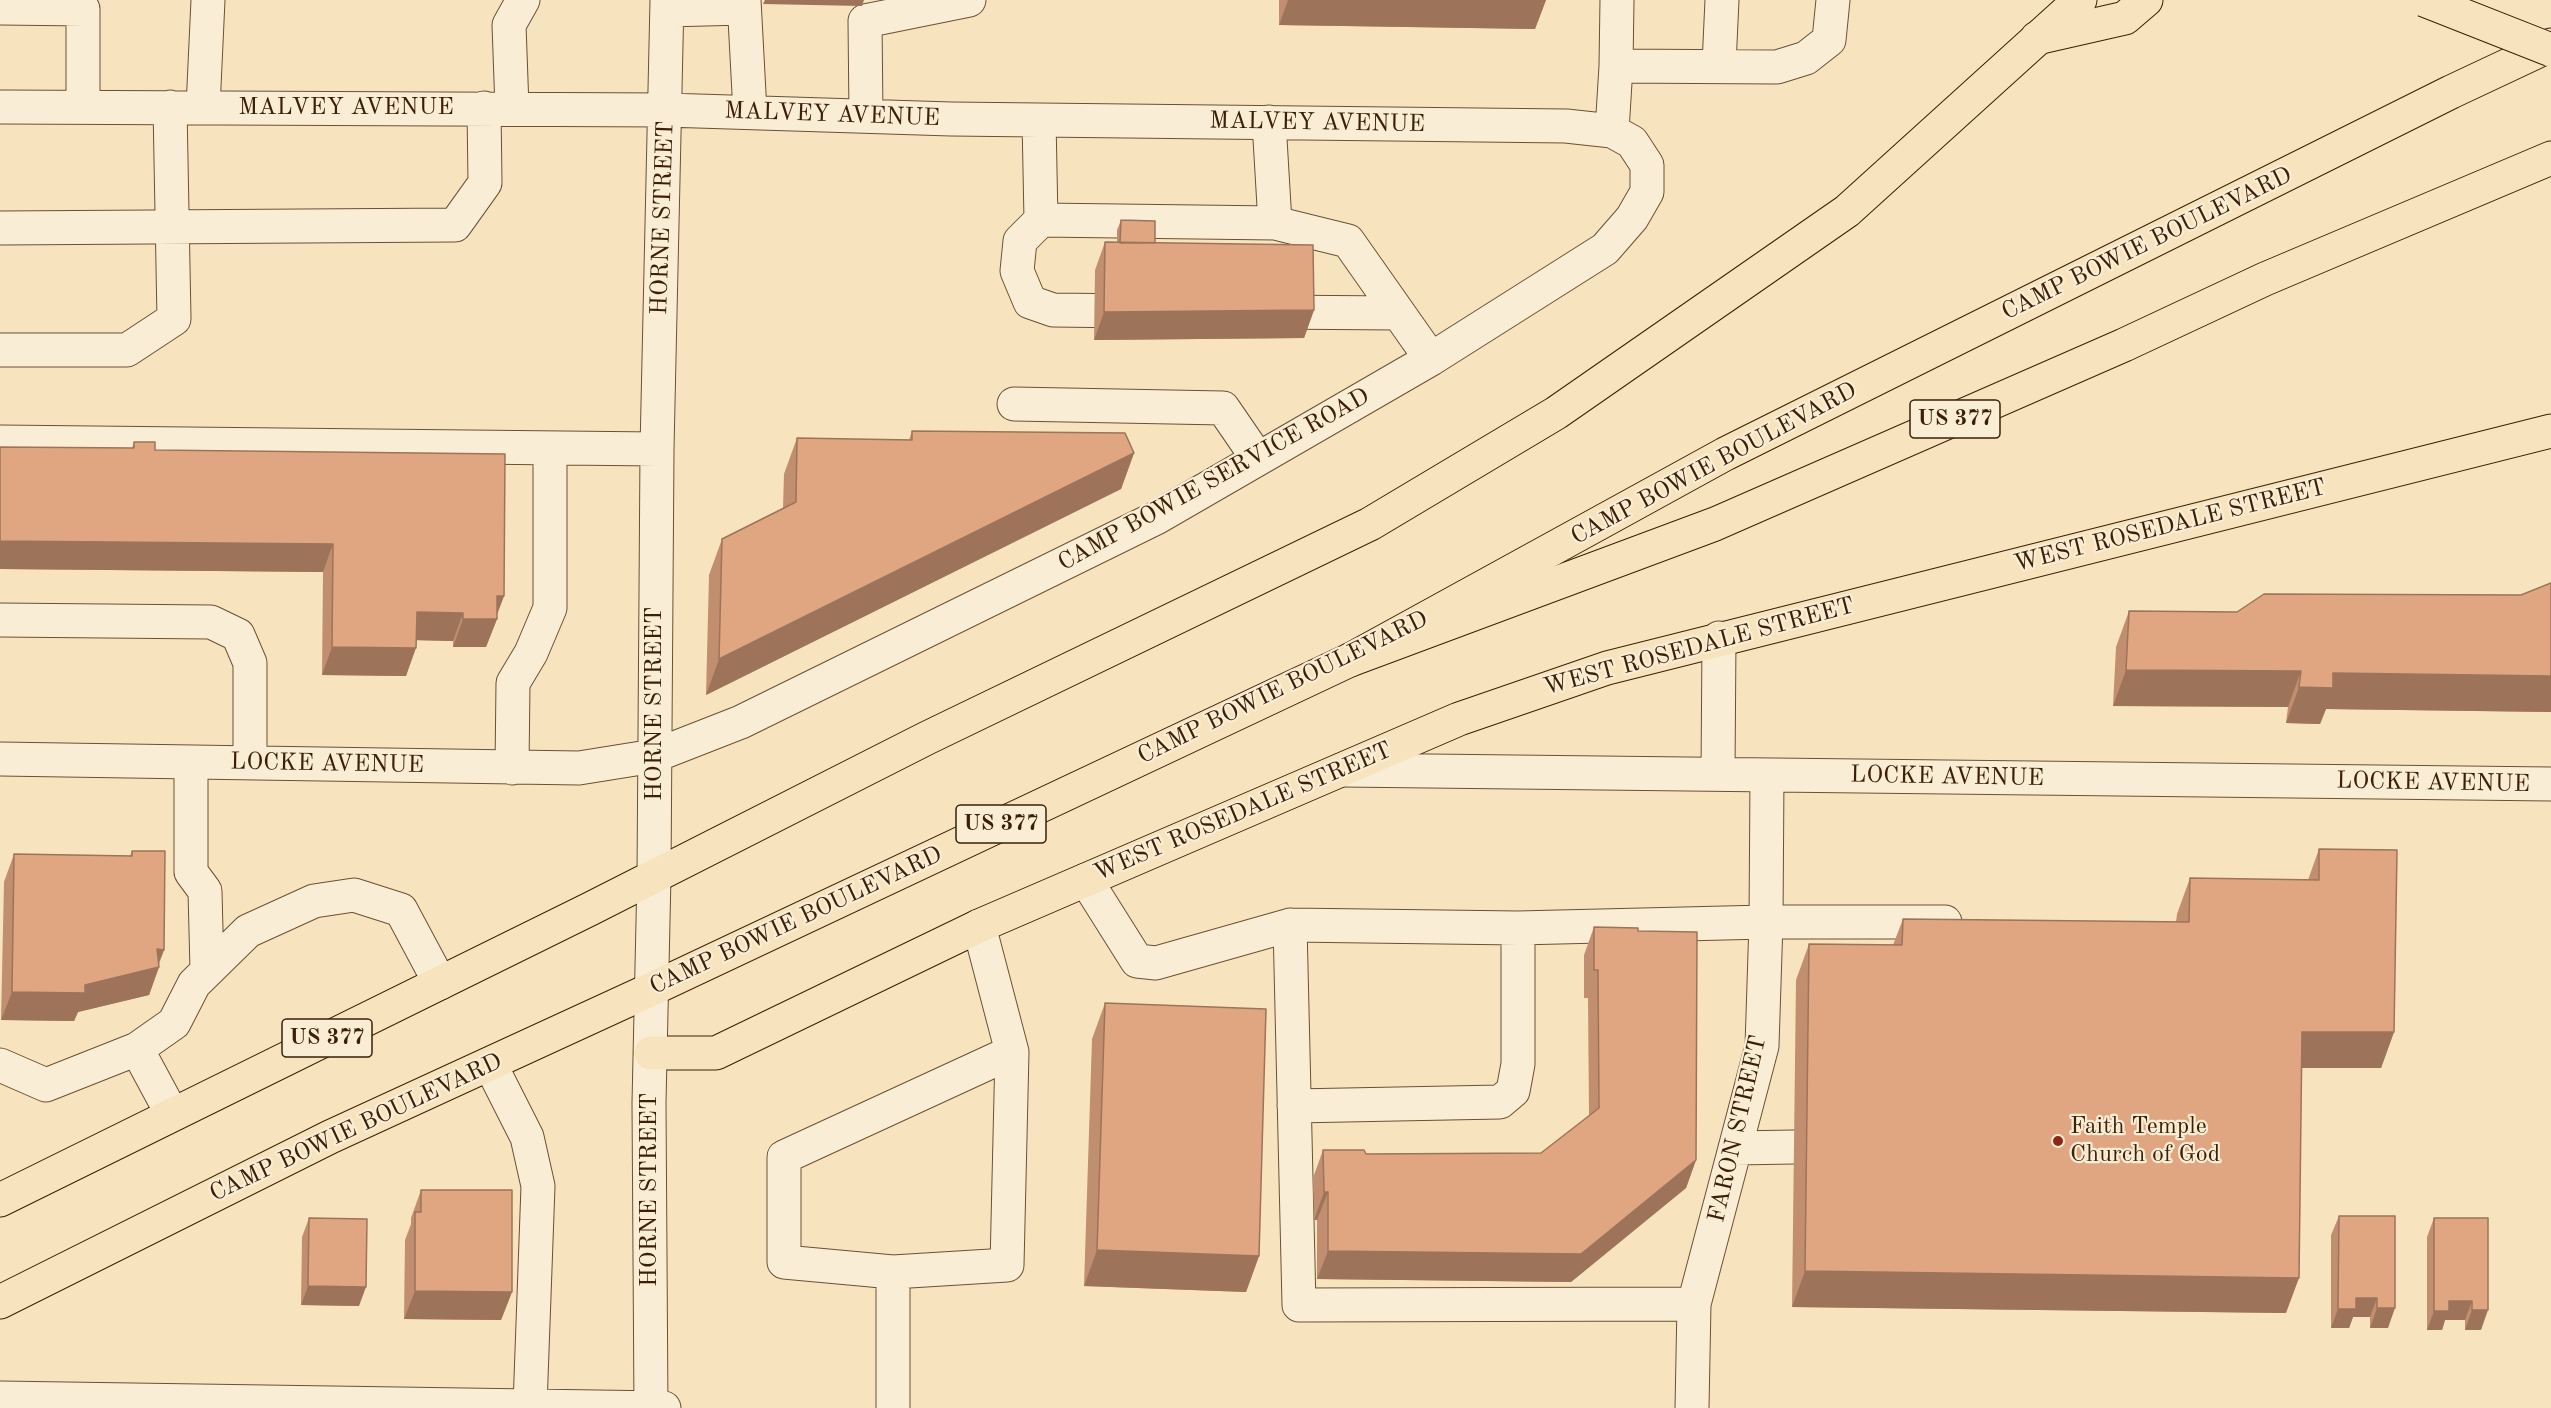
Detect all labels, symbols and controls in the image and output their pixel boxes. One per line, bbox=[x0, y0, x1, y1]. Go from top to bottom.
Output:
street label: MALVEY AVENUE bbox=[238, 94, 454, 122]
street label: MALVEY AVENUE bbox=[724, 97, 940, 133]
street label: MALVEY AVENUE bbox=[1209, 107, 1425, 139]
street label: HORNE STREET bbox=[645, 121, 681, 315]
street label: CAMP BOWIE BOULEVARD bbox=[1997, 161, 2297, 327]
street label: CAMP BOWIE BOULEVARD bbox=[1566, 376, 1862, 552]
street label: CAMP BOWIE SERVICE ROAD bbox=[1053, 382, 1375, 578]
road number: US 377 bbox=[1910, 400, 2000, 438]
street label: WEST ROSEDALE STREET bbox=[2011, 473, 2329, 579]
street label: WEST ROSEDALE STREET bbox=[1540, 592, 1858, 702]
street label: CAMP BOWIE BOULEVARD bbox=[1133, 605, 1433, 771]
street label: HORNE STREET bbox=[641, 607, 669, 801]
street label: WEST ROSEDALE STREET bbox=[1090, 736, 1396, 888]
street label: LOCKE AVENUE bbox=[230, 748, 424, 780]
street label: LOCKE AVENUE bbox=[1850, 761, 2044, 793]
street label: LOCKE AVENUE bbox=[2336, 767, 2530, 799]
road number: US 377 bbox=[956, 805, 1046, 843]
street label: CAMP BOWIE BOULEVARD bbox=[645, 840, 947, 1002]
road number: US 377 bbox=[282, 1019, 372, 1057]
street label: FARON STREET bbox=[1702, 1033, 1774, 1225]
street label: CAMP BOWIE BOULEVARD bbox=[205, 1047, 507, 1209]
street label: HORNE STREET bbox=[636, 1093, 664, 1287]
place label: Faith Temple Church of God bbox=[2070, 1113, 2220, 1169]
marker: Faith Temple Church of God bbox=[2051, 1134, 2065, 1148]

